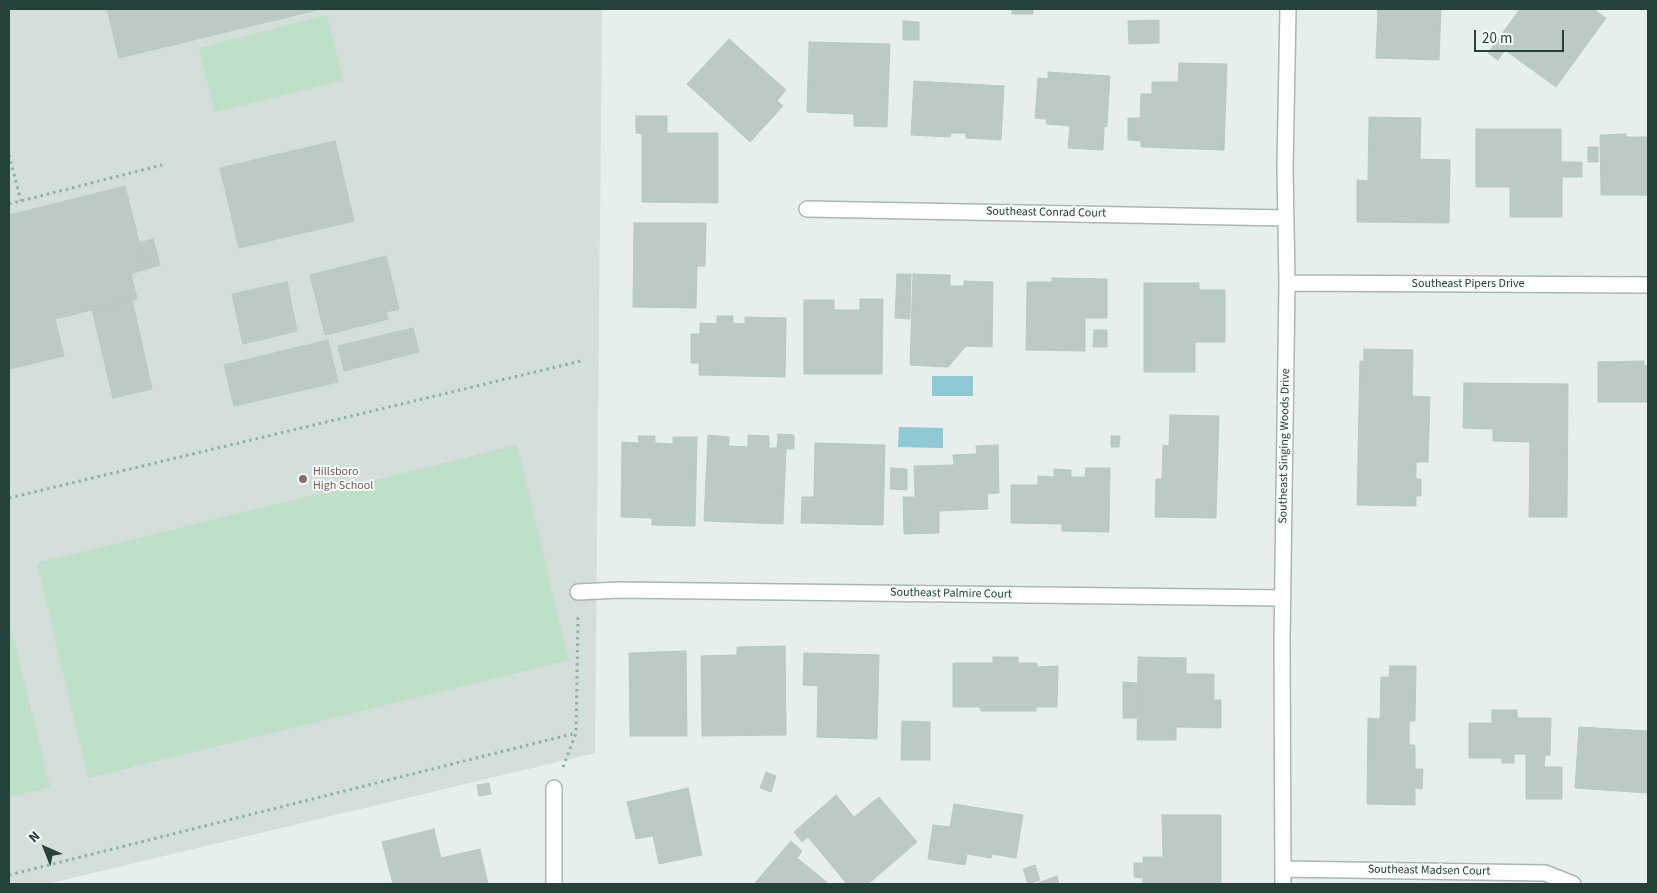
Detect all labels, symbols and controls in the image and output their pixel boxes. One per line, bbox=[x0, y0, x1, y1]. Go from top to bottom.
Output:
scale bar bbox=[1477, 20, 1567, 52]
text: 20 m bbox=[1482, 28, 1512, 49]
street label: Southeast Conrad Court bbox=[986, 205, 1106, 221]
street label: Southeast Pipers Drive bbox=[1411, 277, 1525, 291]
street label: Southeast Singing Woods Drive bbox=[1276, 368, 1294, 524]
place label: Hillsboro High School bbox=[313, 465, 373, 493]
marker: Hillsboro High School bbox=[297, 473, 309, 485]
street label: Southeast Palmire Court bbox=[890, 586, 1012, 602]
north arrow bbox=[20, 823, 70, 873]
text: N bbox=[24, 827, 45, 848]
street label: Southeast Madsen Court bbox=[1368, 863, 1490, 879]

